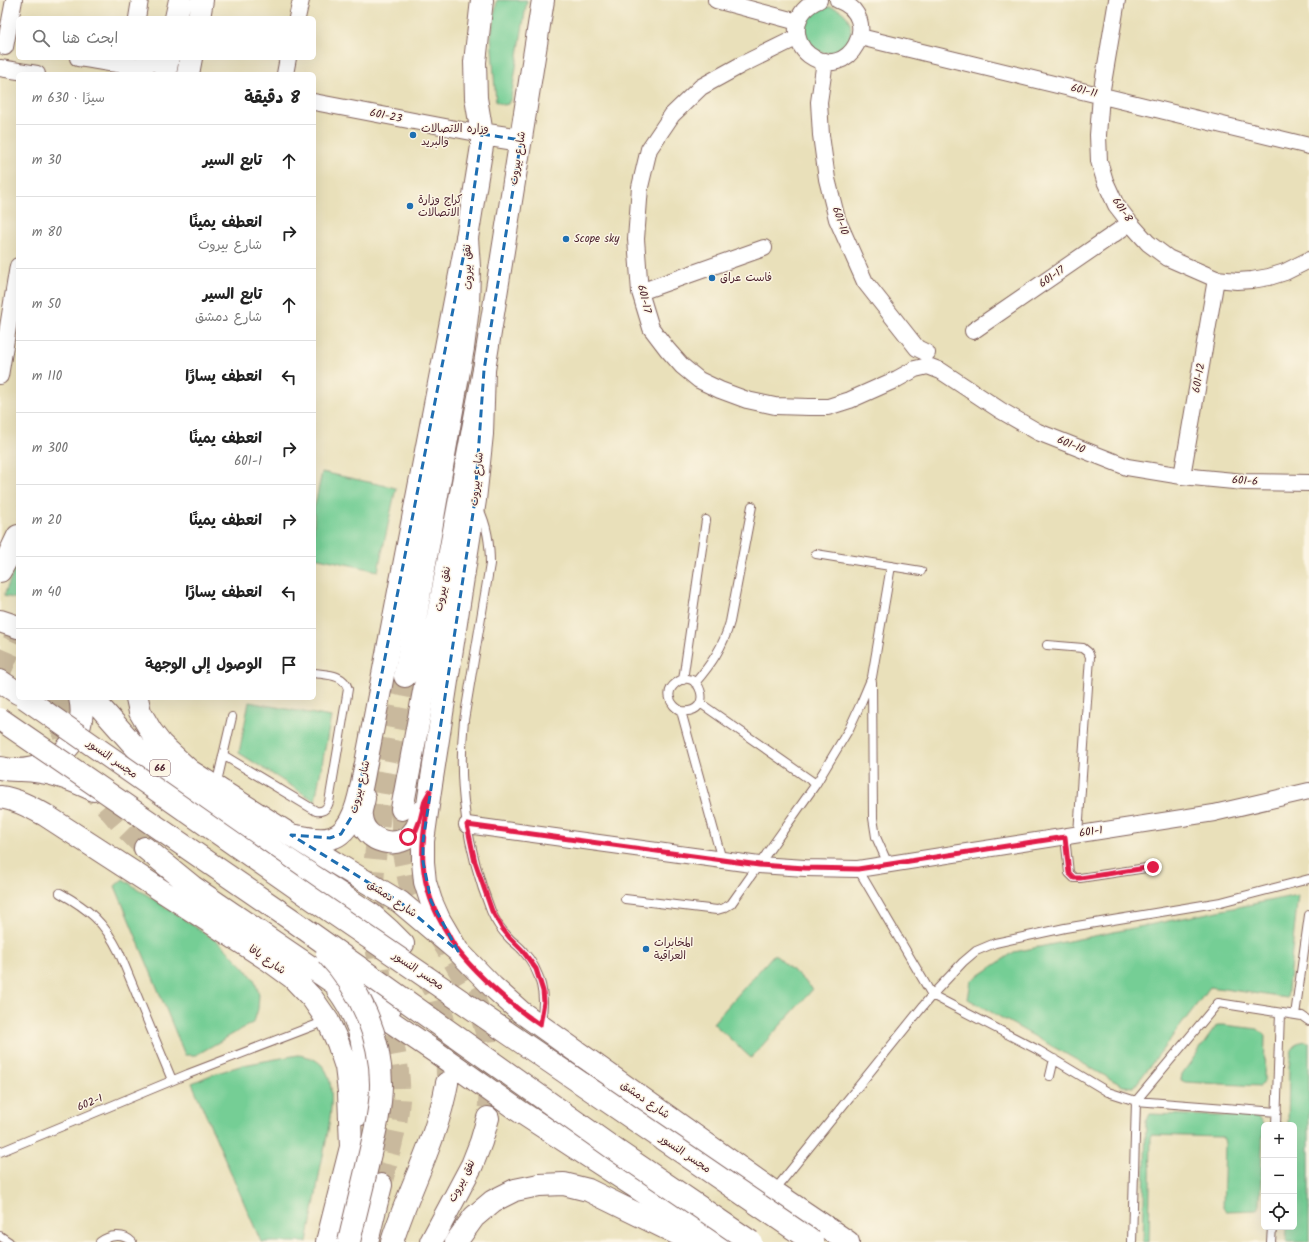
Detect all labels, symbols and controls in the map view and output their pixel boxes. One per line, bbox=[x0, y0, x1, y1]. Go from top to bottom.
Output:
search box bbox=[16, 16, 316, 60]
icon: search bbox=[30, 27, 52, 49]
text: ابحث هنا bbox=[62, 27, 118, 51]
street label: 601-11 bbox=[1069, 79, 1099, 103]
text: 8 دقيقة bbox=[244, 85, 300, 112]
text: سيرًا · 630 m bbox=[32, 88, 105, 109]
street label: 601-23 bbox=[368, 104, 404, 128]
place label: وزاره الاتصالات والبريد bbox=[421, 120, 489, 151]
marker: وزاره الاتصالات والبريد bbox=[408, 130, 418, 140]
street label: شارع بيروت bbox=[505, 130, 531, 186]
text: تابع السير bbox=[203, 149, 262, 173]
text: 30 m bbox=[32, 150, 62, 171]
icon: ahead bbox=[278, 150, 300, 172]
place label: كراج وزارة الاتصالات bbox=[418, 191, 463, 222]
street label: 601-8 bbox=[1107, 194, 1137, 226]
marker: كراج وزارة الاتصالات bbox=[405, 201, 415, 211]
street label: 601-10 bbox=[827, 204, 853, 238]
text: انعطف يمينًا bbox=[189, 211, 262, 235]
text: 80 m bbox=[32, 222, 62, 243]
icon: right bbox=[278, 222, 300, 244]
place label: Scope sky bbox=[574, 230, 620, 248]
marker: Scope sky bbox=[561, 234, 571, 244]
text: شارع بيروت bbox=[198, 235, 262, 256]
street label: نفق بيروت bbox=[458, 244, 478, 290]
street label: 601-17 bbox=[1035, 261, 1070, 293]
place label: فاست عراق bbox=[720, 269, 772, 287]
marker: فاست عراق bbox=[707, 273, 717, 283]
text: تابع السير bbox=[203, 283, 262, 307]
street label: 601-17 bbox=[632, 283, 656, 316]
text: 50 m bbox=[32, 294, 61, 315]
icon: ahead bbox=[278, 294, 300, 316]
text: شارع دمشق bbox=[195, 307, 262, 328]
street label: 601-12 bbox=[1188, 362, 1210, 394]
text: انعطف يسارًا bbox=[185, 365, 262, 389]
text: 110 m bbox=[32, 366, 62, 387]
icon: left bbox=[278, 366, 300, 388]
text: انعطف يمينًا bbox=[189, 427, 262, 451]
street label: 601-10 bbox=[1054, 431, 1088, 459]
text: 300 m bbox=[32, 438, 68, 459]
icon: right bbox=[278, 438, 300, 460]
text: 601-1 bbox=[234, 451, 262, 472]
street label: شارع بيروت bbox=[465, 451, 489, 507]
street label: 601-6 bbox=[1231, 471, 1259, 491]
text: انعطف يمينًا bbox=[189, 509, 262, 533]
text: 20 m bbox=[32, 510, 62, 531]
icon: right bbox=[278, 510, 300, 532]
street label: نفق بيروت bbox=[430, 565, 456, 613]
text: انعطف يسارًا bbox=[185, 581, 262, 605]
text: 40 m bbox=[32, 582, 61, 603]
icon: left bbox=[278, 582, 300, 604]
text: الوصول إلى الوجهة bbox=[145, 653, 262, 677]
icon: arrive bbox=[278, 654, 300, 676]
street label: مجسر النسور bbox=[82, 734, 141, 783]
street label: شارع بيروت bbox=[345, 759, 375, 815]
road number: 66 bbox=[150, 760, 170, 776]
street label: 601-1 bbox=[1078, 821, 1104, 843]
route start bbox=[399, 828, 417, 846]
route end bbox=[1144, 858, 1162, 876]
street label: شارع دمشق bbox=[363, 876, 421, 922]
place label: المخابرات العراقية bbox=[654, 934, 693, 965]
street label: شارع يافا bbox=[245, 941, 289, 979]
marker: المخابرات العراقية bbox=[641, 944, 651, 954]
street label: مجسر النسور bbox=[388, 947, 447, 995]
street label: شارع دمشق bbox=[617, 1076, 673, 1124]
street label: 602-1 bbox=[74, 1090, 106, 1116]
map controls bbox=[1261, 1122, 1297, 1230]
button: + bbox=[1261, 1122, 1297, 1158]
street label: مجسر النسور bbox=[655, 1130, 714, 1178]
street label: نفق بيروت bbox=[444, 1156, 480, 1206]
button: − bbox=[1261, 1158, 1297, 1194]
button: locate bbox=[1261, 1194, 1297, 1230]

